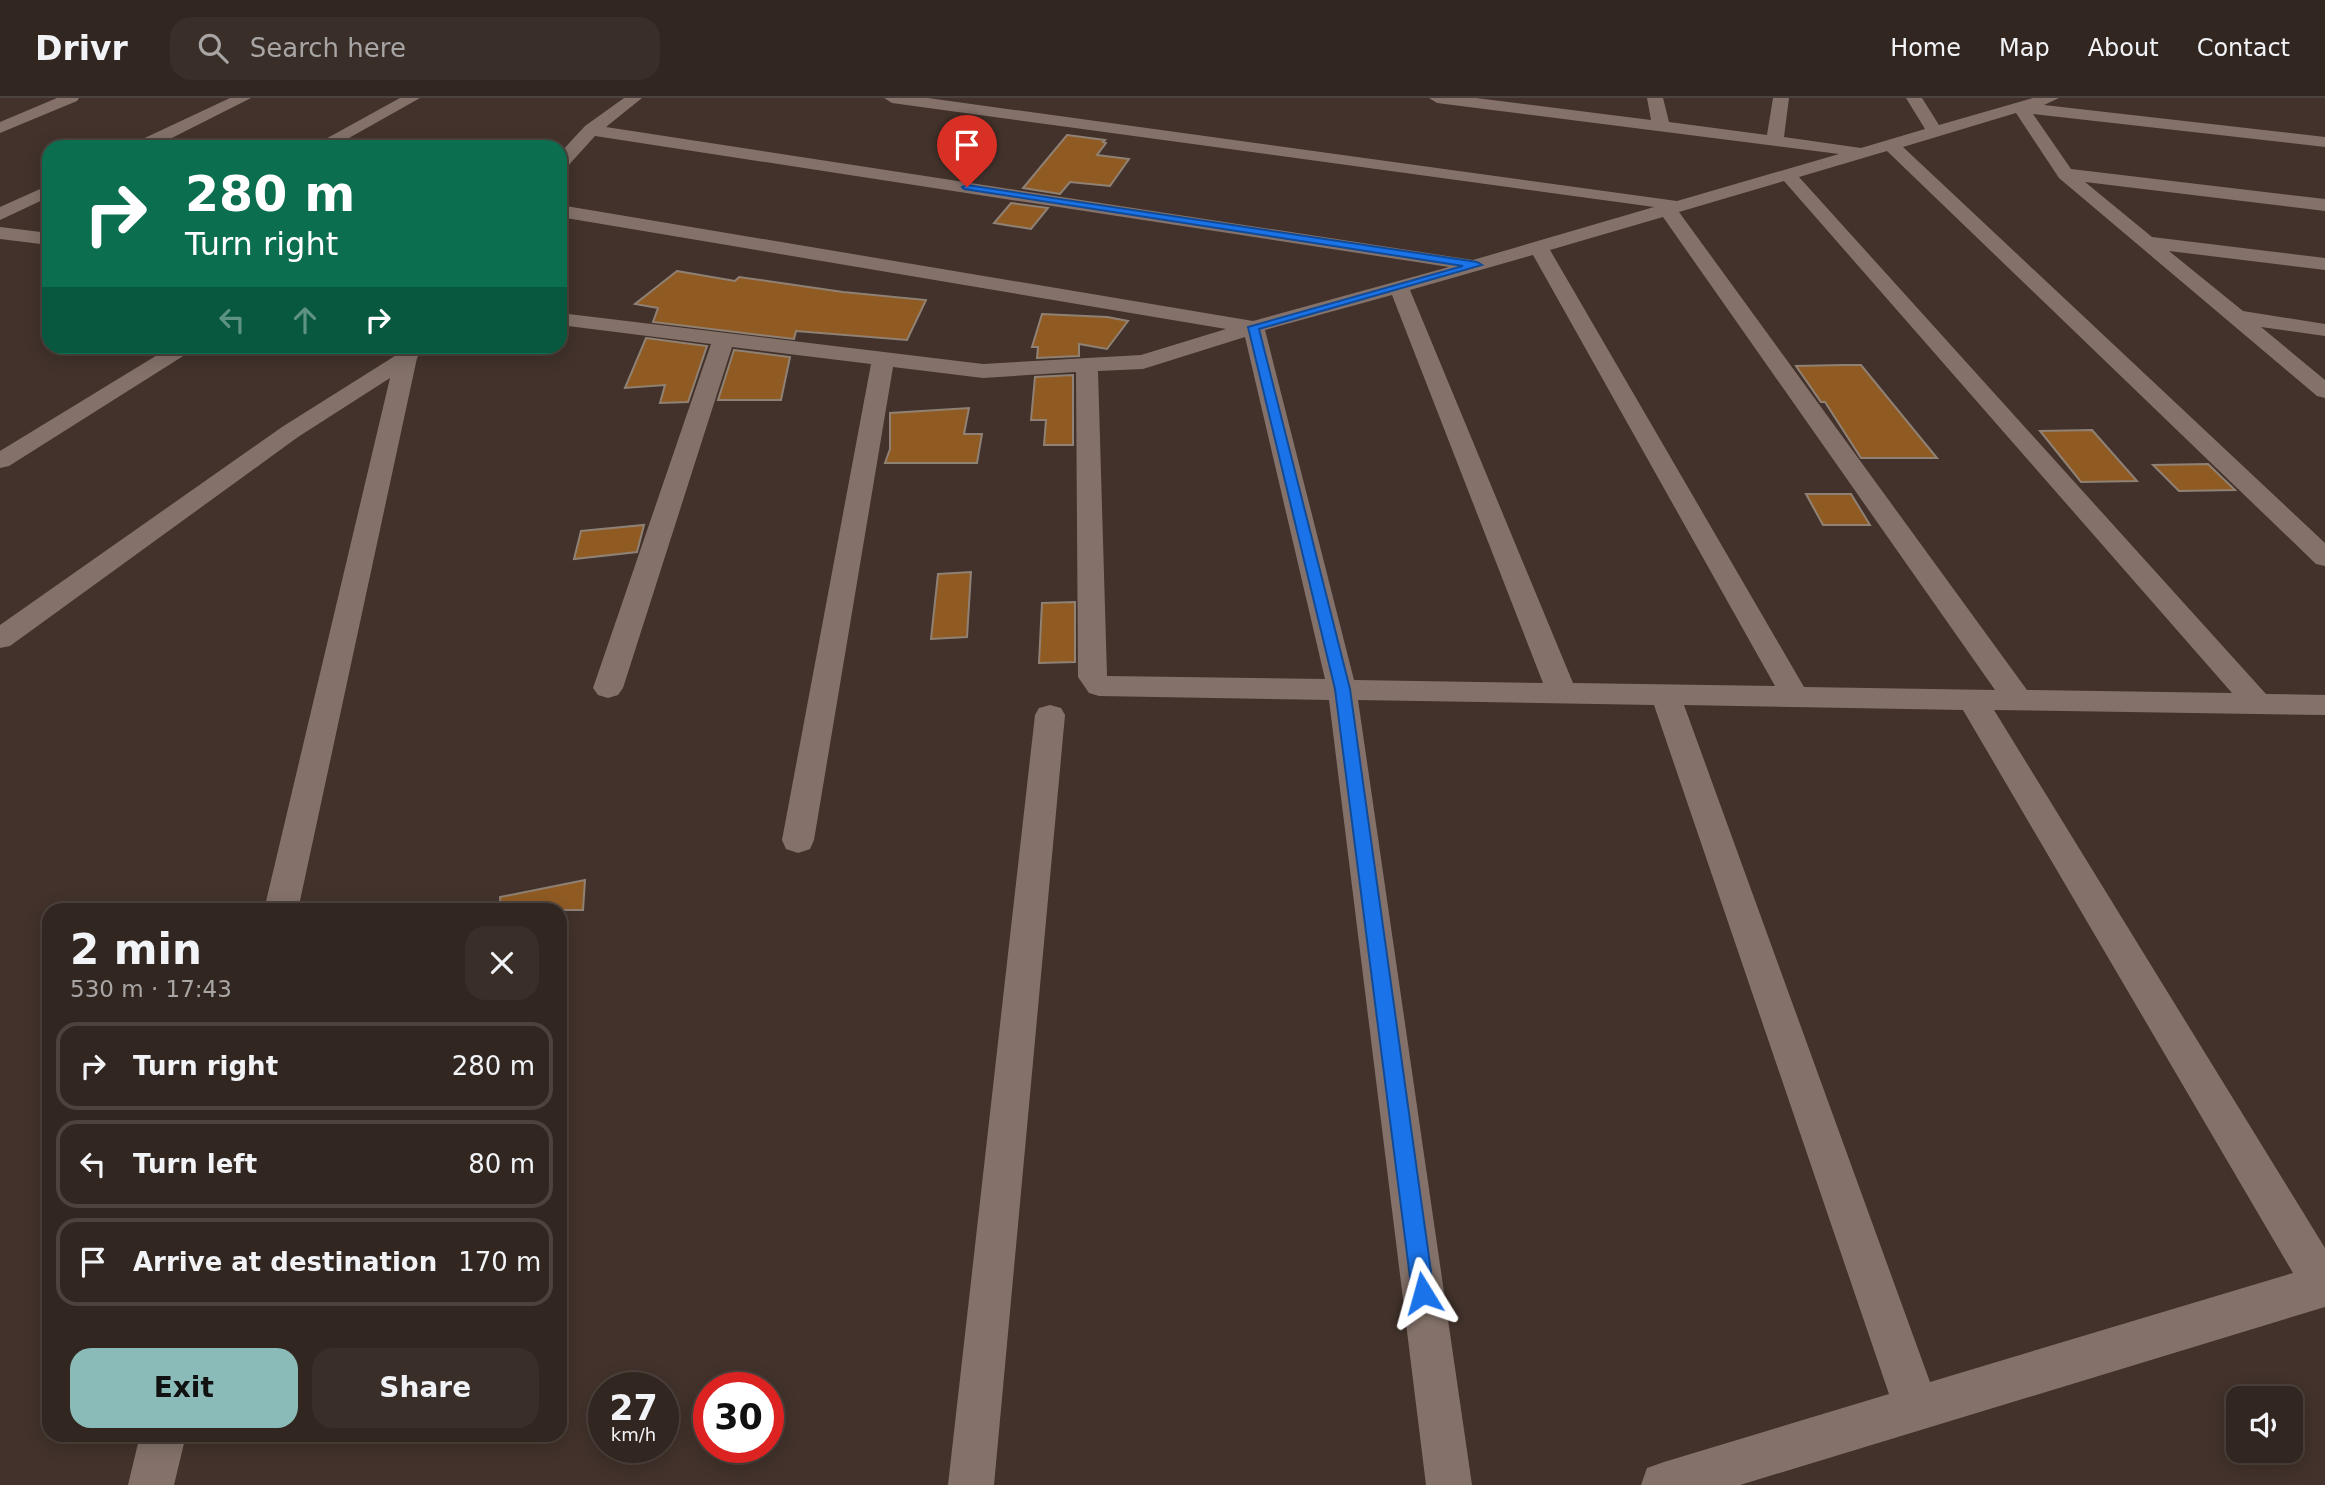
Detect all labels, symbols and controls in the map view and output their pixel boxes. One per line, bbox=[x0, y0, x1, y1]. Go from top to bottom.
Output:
search box bbox=[170, 17, 660, 80]
text: Drivr bbox=[35, 29, 128, 68]
icon: search bbox=[194, 29, 232, 67]
text: Search here bbox=[250, 33, 406, 63]
text: Home bbox=[1890, 34, 1961, 62]
text: Map bbox=[1999, 34, 2050, 62]
text: About bbox=[2088, 34, 2159, 62]
text: Contact bbox=[2197, 34, 2290, 62]
pin bbox=[937, 115, 997, 187]
icon: arrive bbox=[948, 126, 986, 164]
text: 280 m bbox=[185, 166, 355, 223]
icon: right bbox=[70, 168, 161, 259]
text: Turn right bbox=[185, 225, 338, 263]
icon: left bbox=[213, 301, 251, 339]
icon: ahead bbox=[286, 301, 324, 339]
icon: right bbox=[359, 301, 397, 339]
text: 2 min bbox=[70, 925, 202, 974]
button: close bbox=[465, 926, 539, 1000]
text: 530 m · 17:43 bbox=[70, 976, 232, 1002]
icon: right bbox=[74, 1047, 112, 1085]
text: Turn right bbox=[133, 1051, 278, 1081]
text: 280 m bbox=[452, 1051, 535, 1081]
icon: left bbox=[74, 1145, 112, 1183]
text: Turn left bbox=[133, 1149, 257, 1179]
text: 80 m bbox=[468, 1149, 535, 1179]
icon: arrive bbox=[74, 1243, 112, 1281]
text: Arrive at destination bbox=[133, 1247, 437, 1277]
text: 170 m bbox=[458, 1247, 541, 1277]
position arrow bbox=[1386, 1256, 1460, 1330]
button: Exit bbox=[70, 1348, 298, 1428]
button: Share bbox=[312, 1348, 539, 1428]
speed limit sign: 30 bbox=[693, 1372, 784, 1463]
map controls bbox=[2226, 1386, 2303, 1463]
button: sound bbox=[2226, 1386, 2303, 1463]
text: 27 bbox=[609, 1388, 658, 1428]
text: km/h bbox=[611, 1424, 656, 1445]

